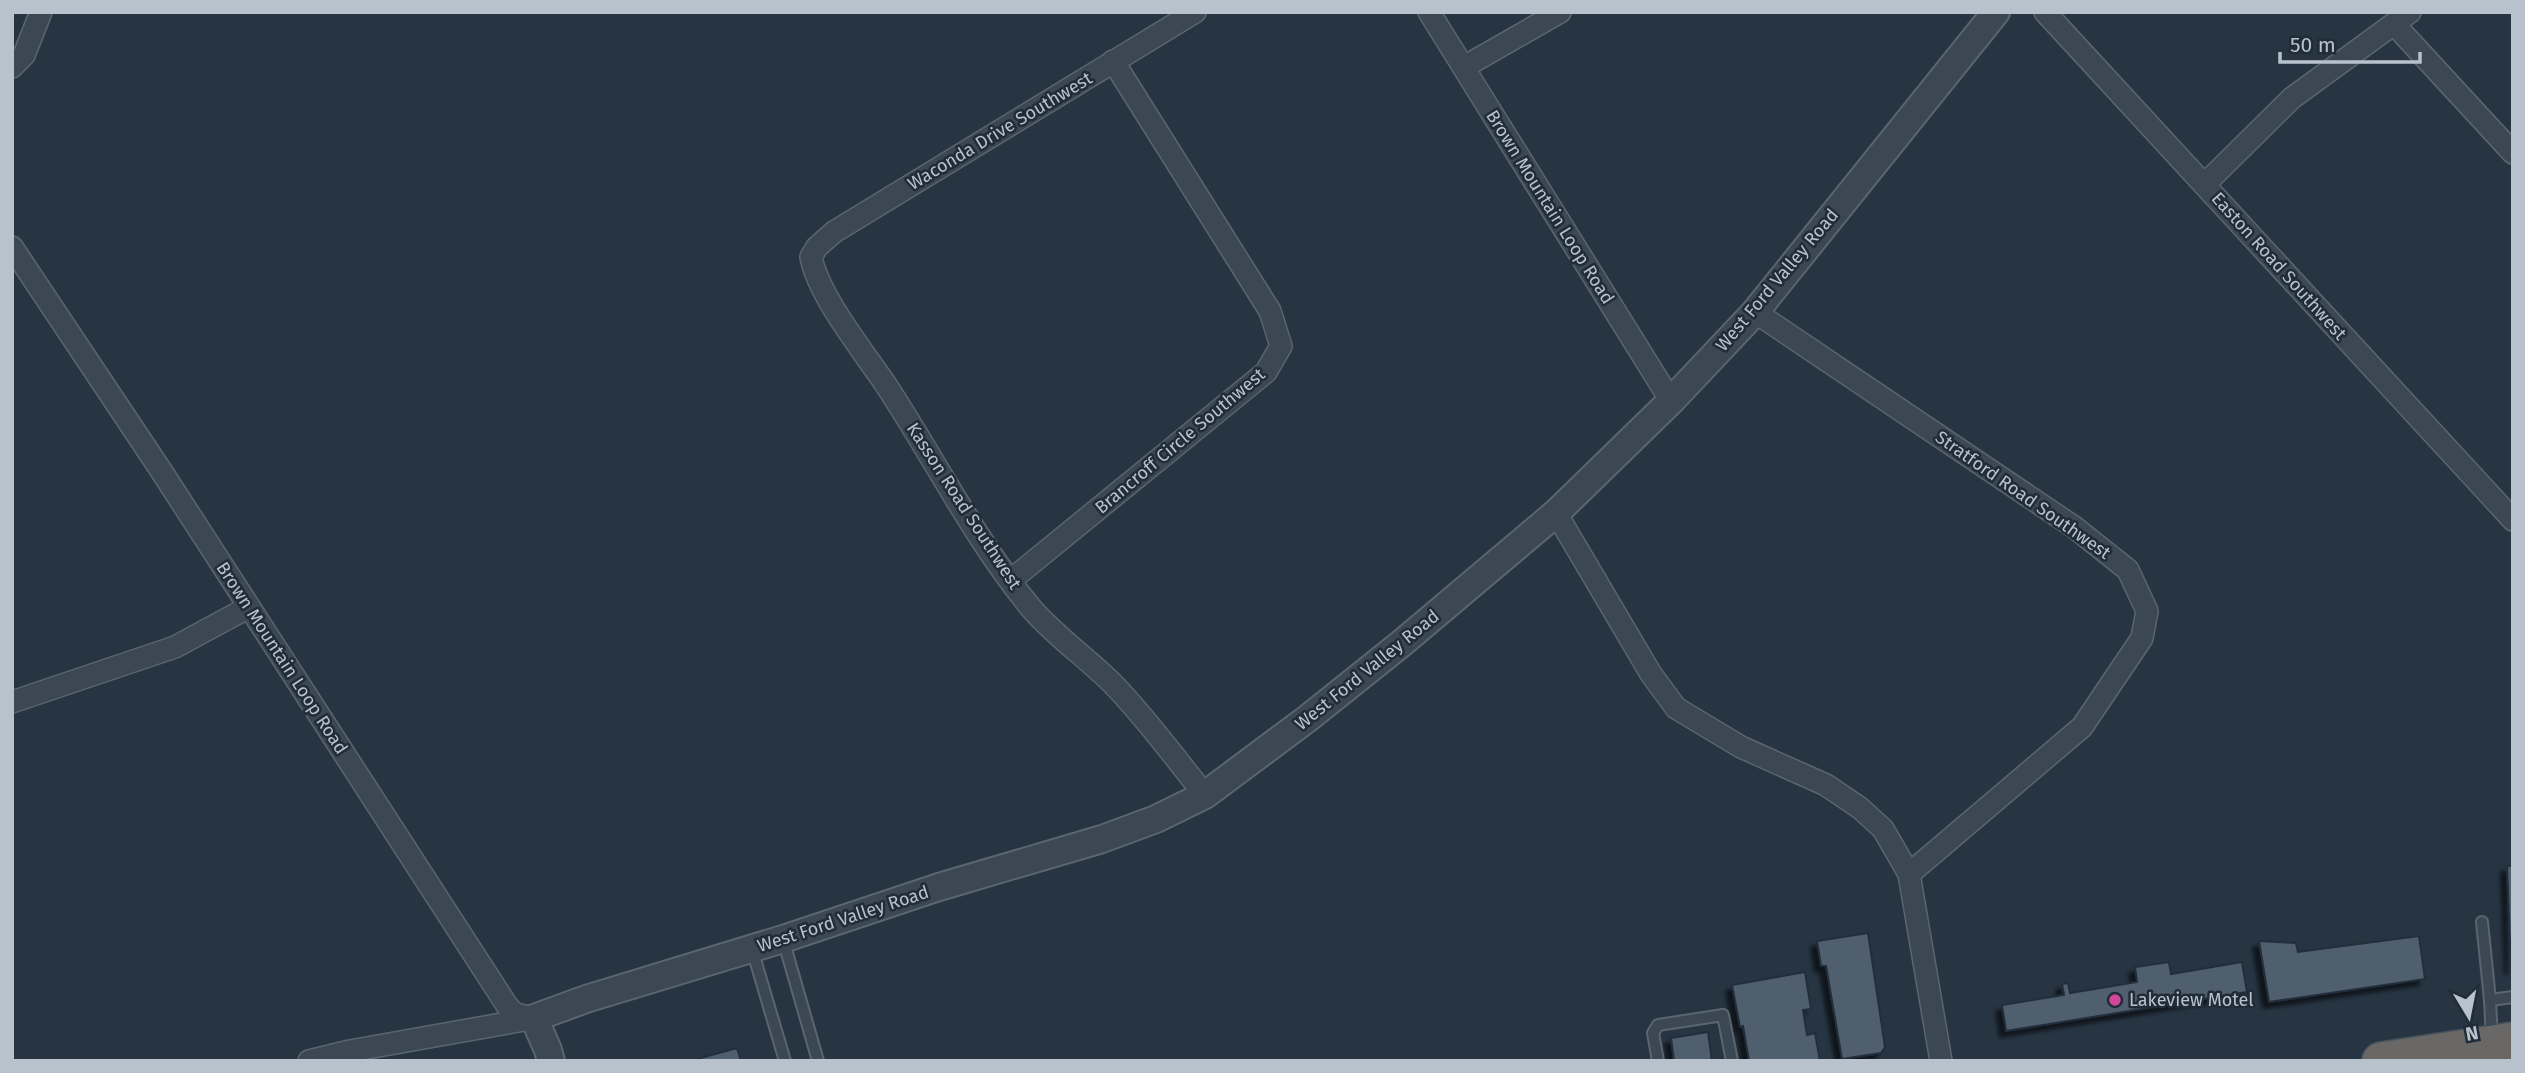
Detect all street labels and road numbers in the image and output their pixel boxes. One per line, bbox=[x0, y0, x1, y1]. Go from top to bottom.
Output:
street label: Waconda Drive Southwest bbox=[904, 67, 1097, 195]
street label: Brown Mountain Loop Road bbox=[1481, 106, 1619, 308]
street label: Easton Road Southwest bbox=[2207, 188, 2351, 345]
street label: West Ford Valley Road bbox=[1711, 204, 1843, 356]
street label: Brancroff Circle Southwest bbox=[1090, 363, 1270, 519]
street label: Kasson Road Southwest bbox=[902, 419, 1026, 594]
street label: Stratford Road Southwest bbox=[1931, 426, 2115, 564]
street label: Brown Mountain Loop Road bbox=[212, 558, 352, 758]
street label: West Ford Valley Road bbox=[1290, 605, 1444, 735]
street label: West Ford Valley Road bbox=[754, 881, 932, 957]

